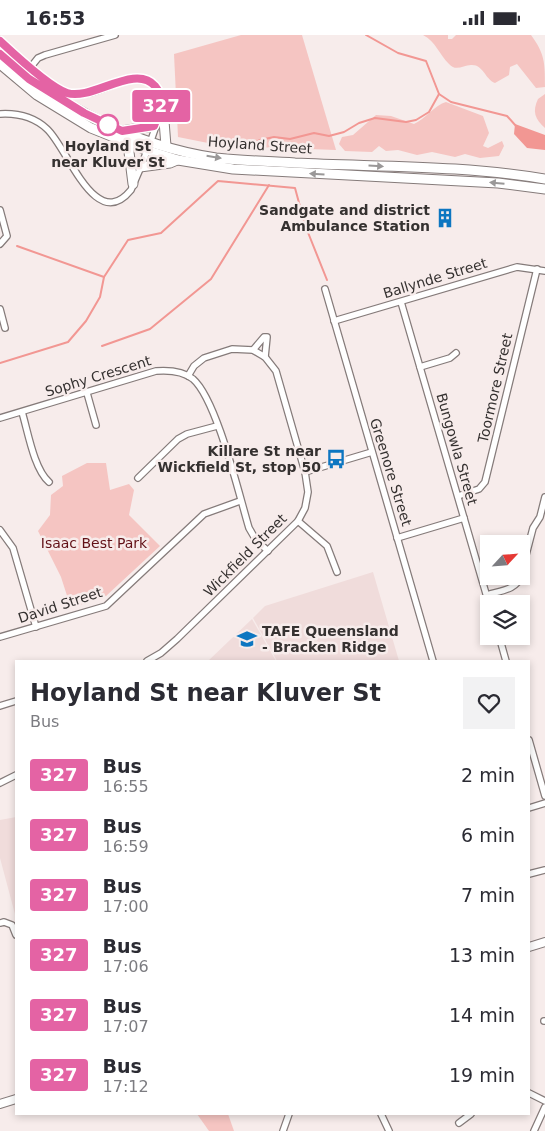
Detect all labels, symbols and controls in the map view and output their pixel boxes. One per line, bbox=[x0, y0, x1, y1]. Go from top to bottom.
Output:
text: 16:53 bbox=[25, 7, 85, 29]
line badge: 327 bbox=[132, 90, 190, 122]
text: 327 bbox=[142, 95, 180, 116]
marker: Hoyland St near Kluver St bbox=[97, 114, 119, 136]
street label: Hoyland Street bbox=[207, 133, 313, 157]
place label: Hoyland St near Kluver St bbox=[51, 138, 165, 170]
one-way arrow bbox=[206, 153, 222, 161]
one-way arrow bbox=[368, 163, 384, 171]
one-way arrow bbox=[309, 169, 325, 177]
one-way arrow bbox=[488, 179, 504, 187]
place label: Sandgate and district Ambulance Station bbox=[259, 202, 430, 234]
building icon: Sandgate and district Ambulance Station bbox=[434, 207, 456, 229]
street label: Ballynde Street bbox=[381, 254, 489, 301]
street label: Toormore Street bbox=[474, 331, 516, 445]
street label: Sophy Crescent bbox=[43, 352, 153, 400]
street label: Bungowla Street bbox=[433, 391, 481, 507]
street label: Greenore Street bbox=[367, 416, 415, 528]
place label: Killare St near Wickfield St, stop 50 bbox=[158, 443, 321, 475]
bus stop icon: Killare St near Wickfield St, stop 50 bbox=[325, 448, 347, 470]
street label: Wickfield Street bbox=[200, 510, 290, 600]
park label: Isaac Best Park bbox=[41, 535, 148, 551]
north arrow bbox=[480, 535, 530, 585]
map controls bbox=[480, 535, 530, 645]
street label: David Street bbox=[16, 584, 105, 626]
button: layers bbox=[480, 595, 530, 645]
place label: TAFE Queensland - Bracken Ridge bbox=[262, 623, 399, 655]
school or university icon: TAFE Queensland - Bracken Ridge bbox=[236, 628, 258, 650]
button: heart bbox=[463, 677, 515, 729]
text: Hoyland St near Kluver St bbox=[30, 679, 381, 707]
text: Bus bbox=[30, 712, 59, 731]
text: Bus bbox=[103, 755, 142, 777]
text: 327 bbox=[40, 764, 78, 785]
text: 2 min bbox=[461, 764, 515, 786]
text: 16:55 bbox=[103, 777, 149, 796]
text: Bus bbox=[103, 815, 142, 837]
text: 327 bbox=[40, 824, 78, 845]
text: 6 min bbox=[461, 824, 515, 846]
text: 16:59 bbox=[103, 837, 149, 856]
text: Bus bbox=[103, 875, 142, 897]
text: 327 bbox=[40, 884, 78, 905]
text: 7 min bbox=[461, 884, 515, 906]
text: 17:00 bbox=[103, 897, 149, 916]
text: Bus bbox=[103, 935, 142, 957]
text: 327 bbox=[40, 944, 78, 965]
text: 13 min bbox=[449, 944, 515, 966]
text: 17:06 bbox=[103, 957, 149, 976]
text: Bus bbox=[103, 995, 142, 1017]
text: 327 bbox=[40, 1004, 78, 1025]
text: 14 min bbox=[449, 1004, 515, 1026]
text: 17:07 bbox=[103, 1017, 149, 1036]
text: Bus bbox=[103, 1055, 142, 1077]
text: 327 bbox=[40, 1064, 78, 1085]
text: 19 min bbox=[449, 1064, 515, 1086]
text: 17:12 bbox=[103, 1077, 149, 1096]

